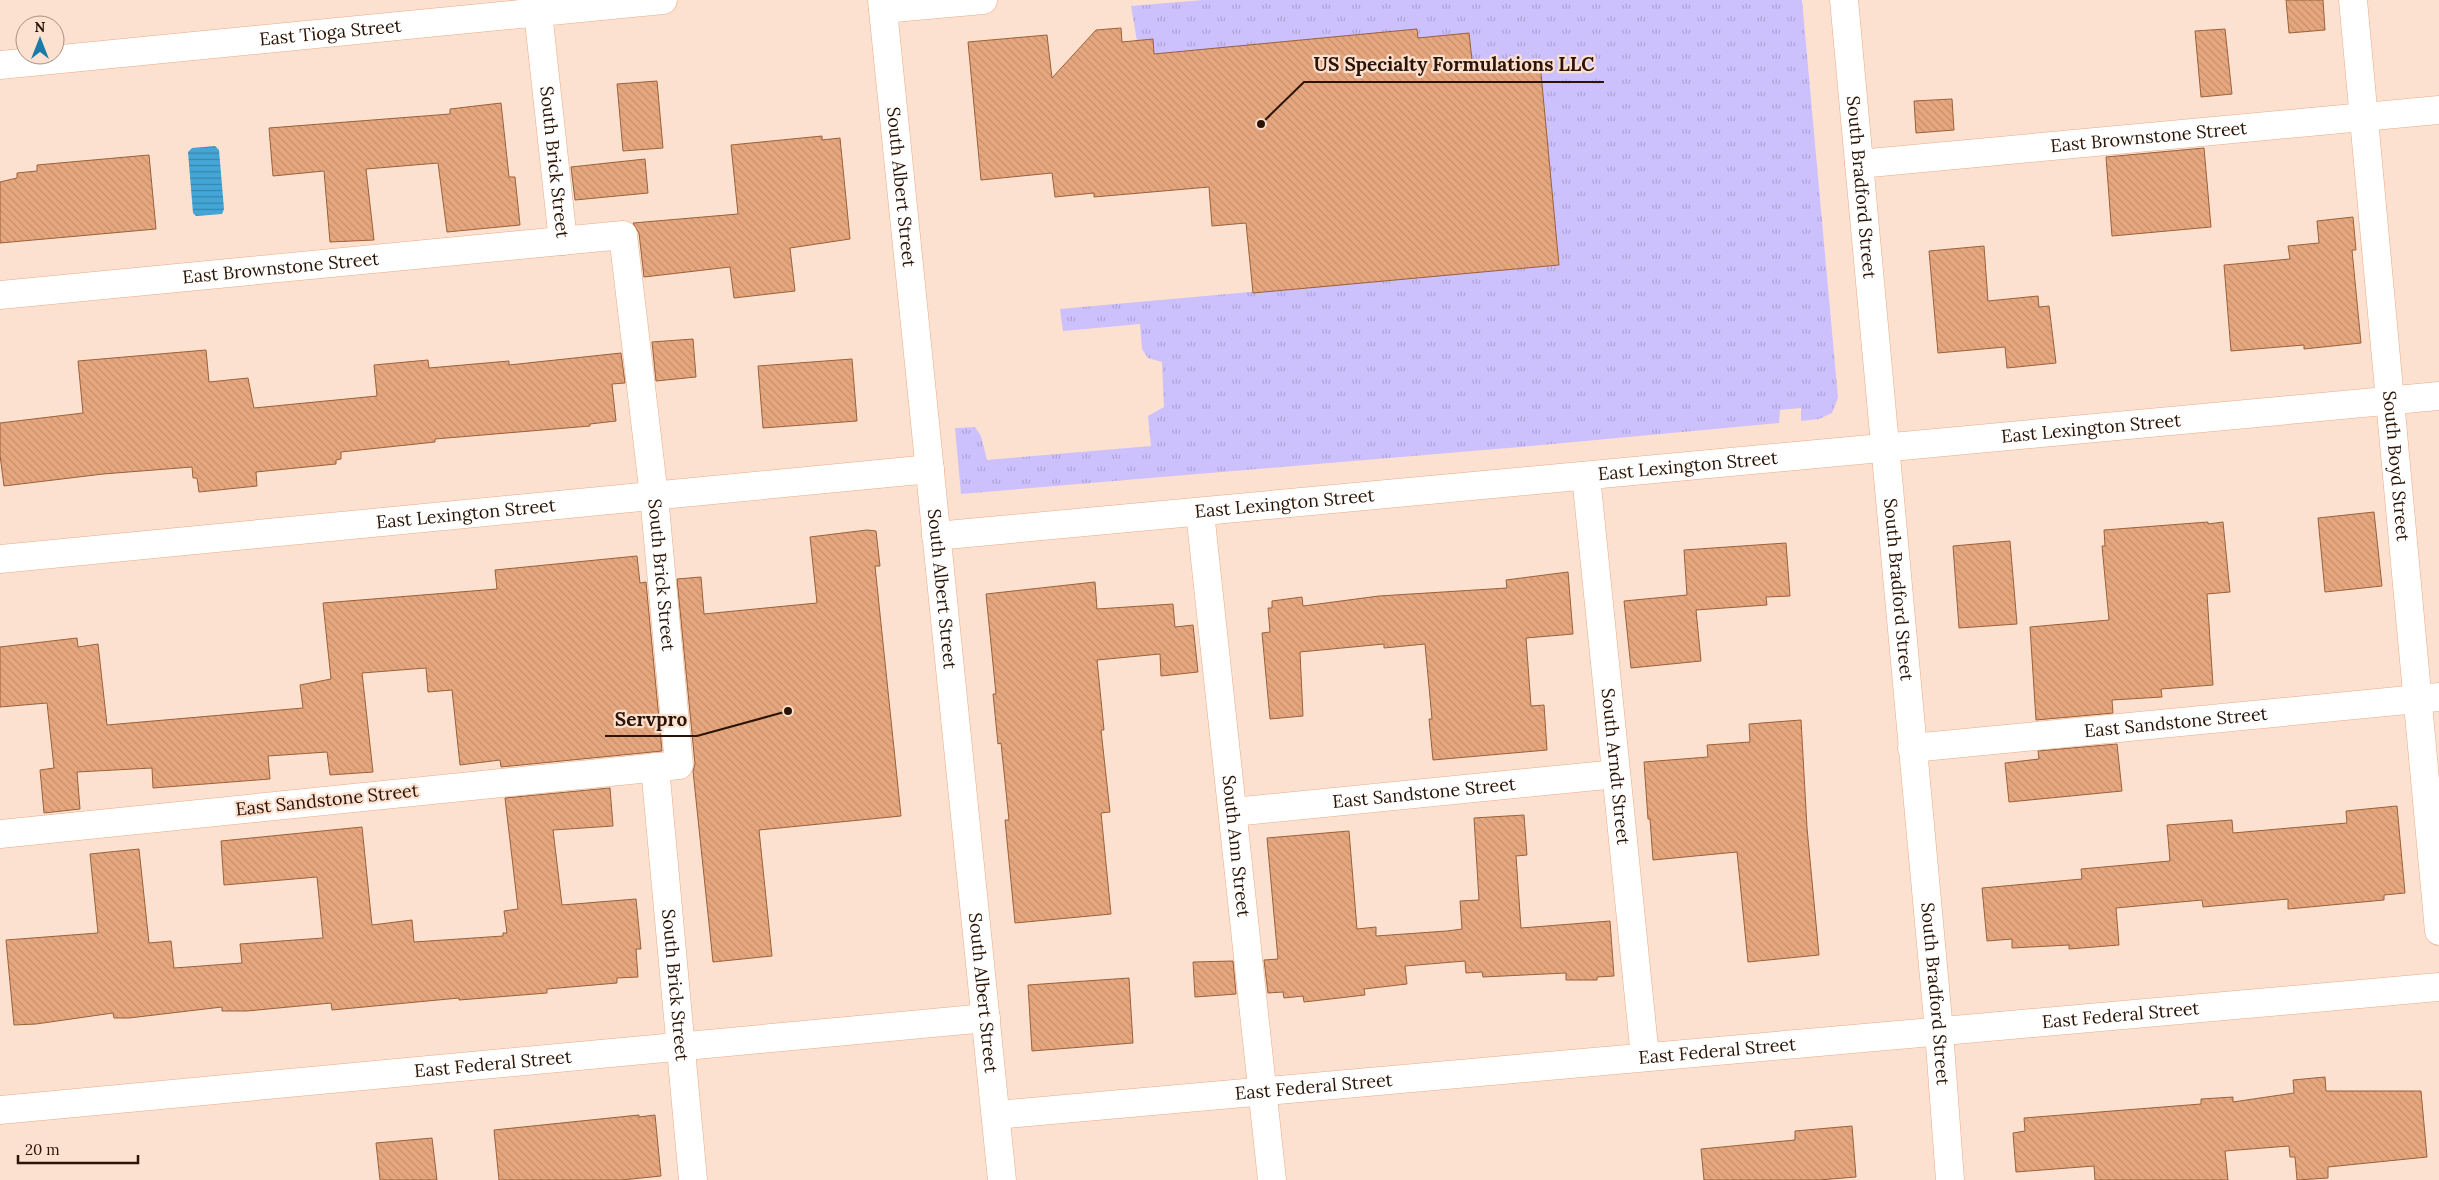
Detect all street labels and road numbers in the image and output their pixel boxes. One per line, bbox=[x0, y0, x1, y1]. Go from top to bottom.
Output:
street label: East Tioga Street bbox=[258, 14, 403, 51]
street label: South Brick Street bbox=[535, 85, 575, 239]
street label: South Bradford Street bbox=[1842, 95, 1882, 280]
street label: South Albert Street bbox=[882, 106, 921, 268]
street label: East Brownstone Street bbox=[2049, 116, 2248, 157]
street label: East Brownstone Street bbox=[181, 247, 380, 288]
street label: South Boyd Street bbox=[2378, 389, 2415, 542]
street label: East Lexington Street bbox=[2000, 408, 2182, 448]
street label: East Lexington Street bbox=[1597, 446, 1779, 485]
street label: East Lexington Street bbox=[1194, 483, 1375, 523]
street label: East Lexington Street bbox=[375, 493, 557, 534]
street label: South Bradford Street bbox=[1879, 497, 1919, 682]
street label: South Brick Street bbox=[643, 498, 680, 652]
street label: South Albert Street bbox=[923, 508, 962, 670]
street label: South Arndt Street bbox=[1597, 687, 1635, 846]
street label: East Sandstone Street bbox=[2083, 702, 2268, 742]
street label: East Sandstone Street bbox=[1331, 772, 1517, 813]
street label: South Ann Street bbox=[1217, 774, 1256, 918]
street label: East Sandstone Street bbox=[234, 778, 420, 821]
street label: South Bradford Street bbox=[1916, 901, 1955, 1086]
street label: South Brick Street bbox=[657, 908, 694, 1062]
street label: South Albert Street bbox=[964, 912, 1003, 1074]
street label: East Federal Street bbox=[2041, 996, 2200, 1033]
street label: East Federal Street bbox=[1637, 1032, 1797, 1069]
street label: East Federal Street bbox=[413, 1045, 573, 1082]
street label: East Federal Street bbox=[1234, 1068, 1393, 1105]

